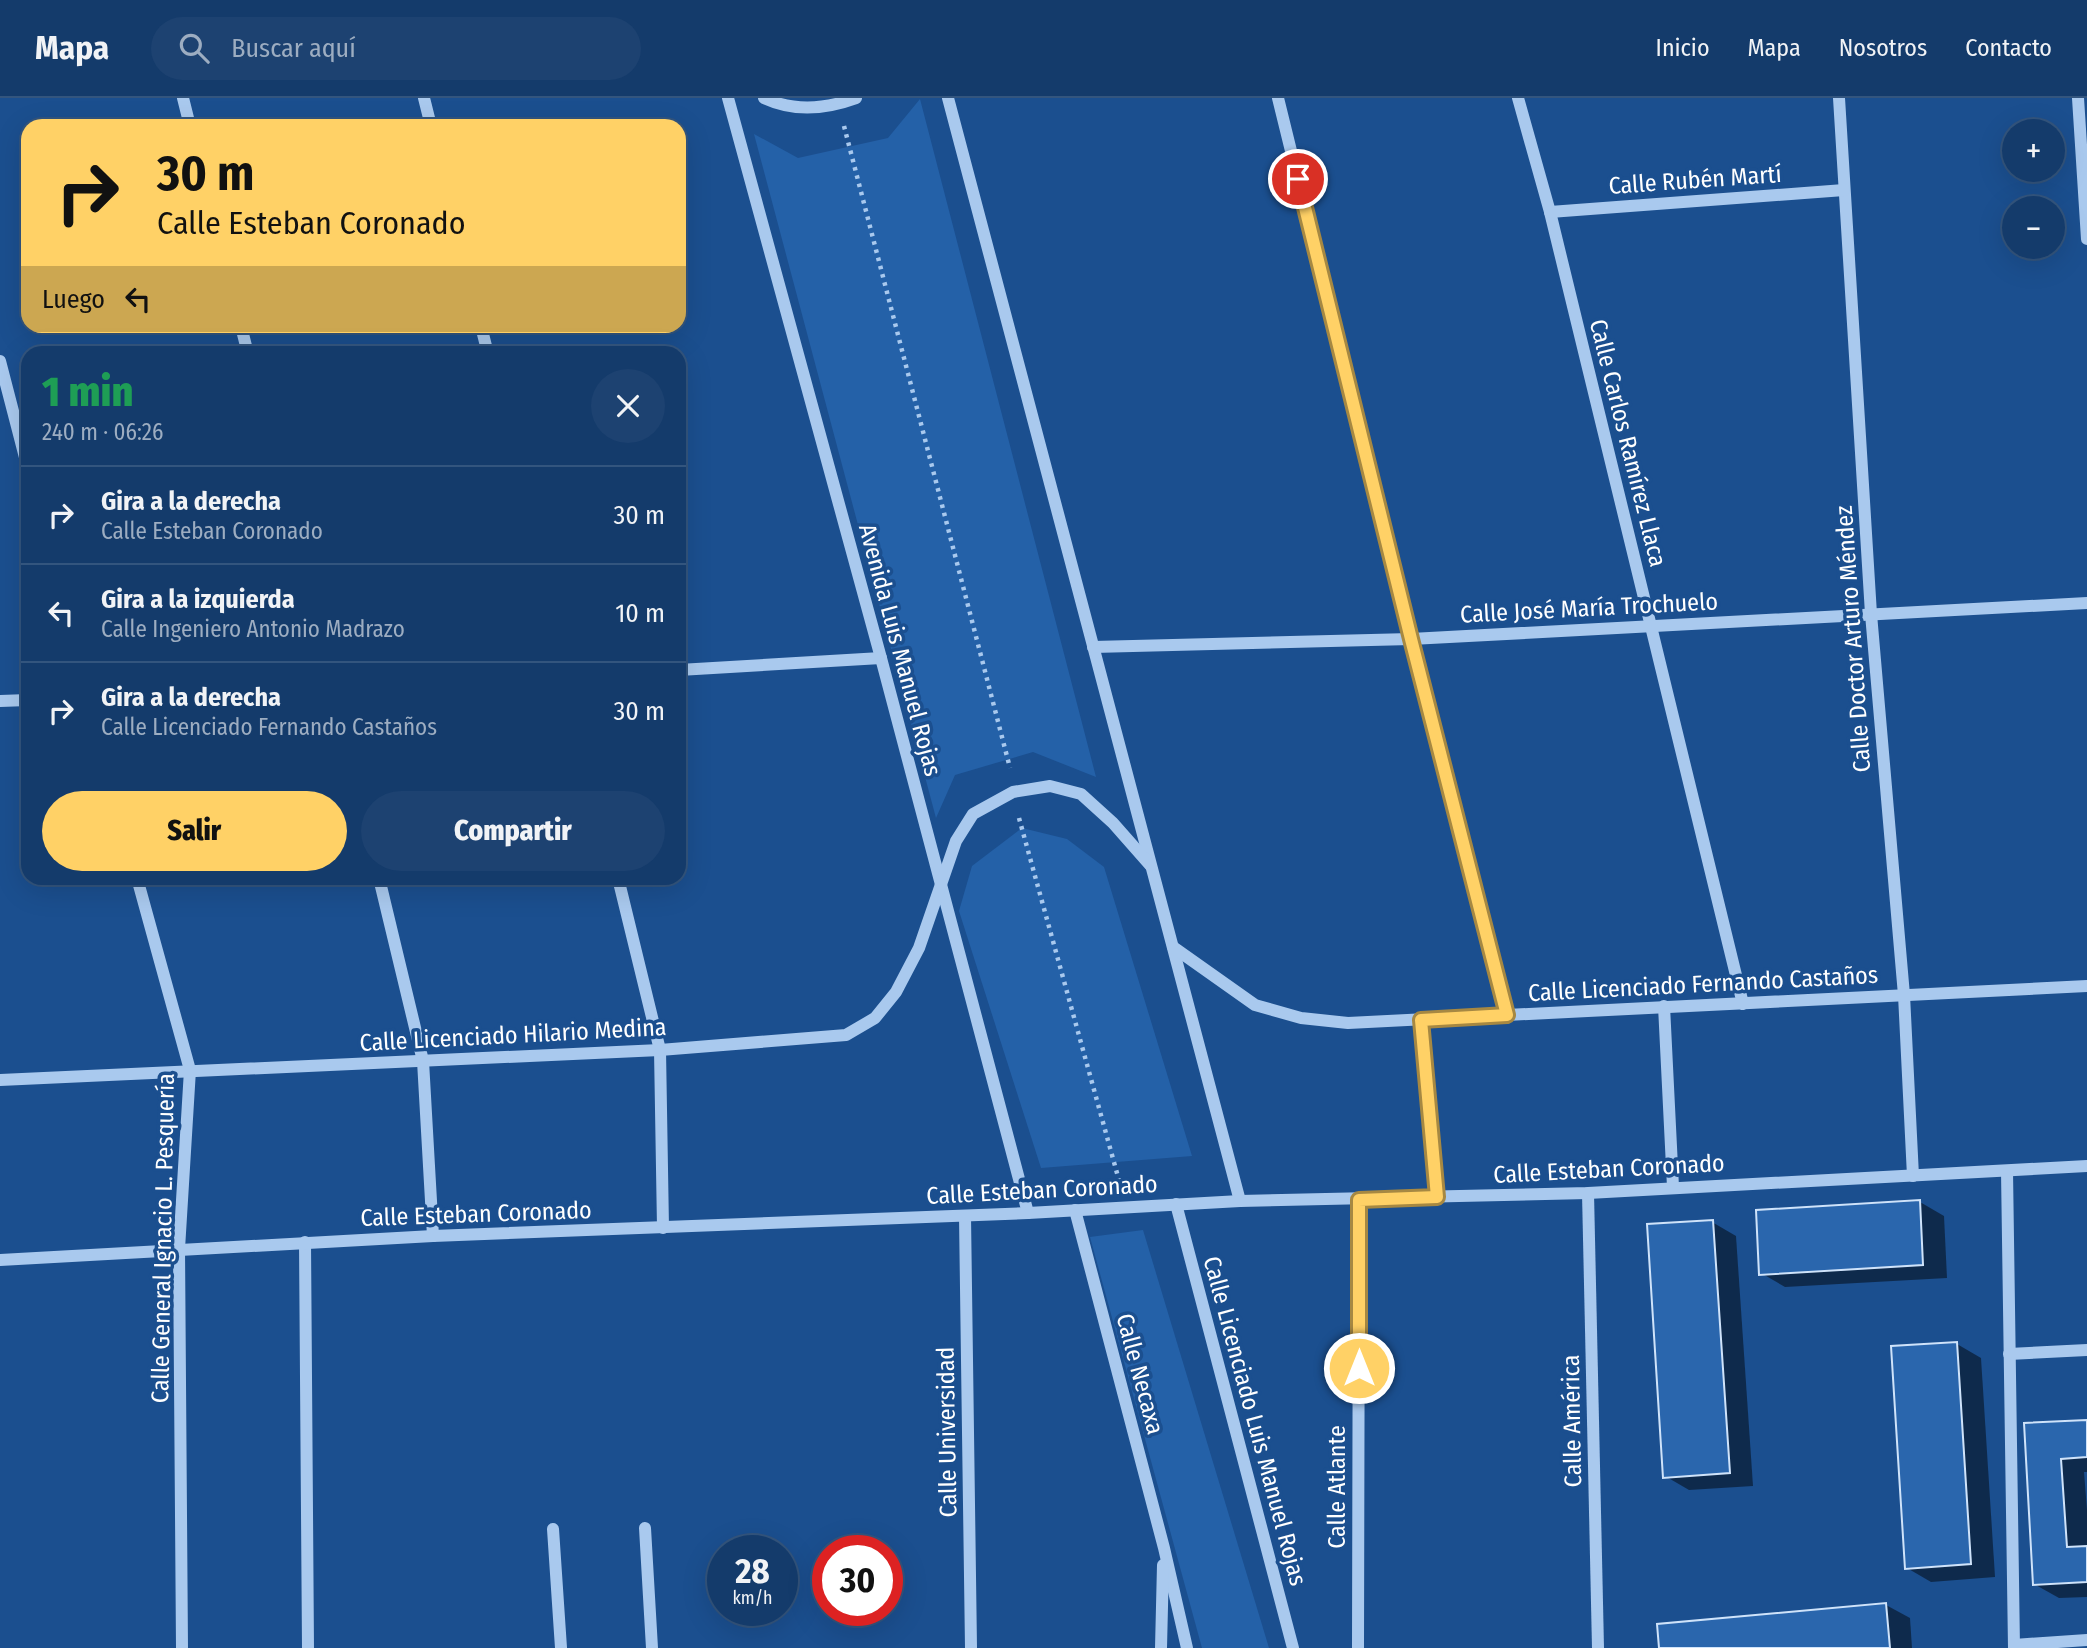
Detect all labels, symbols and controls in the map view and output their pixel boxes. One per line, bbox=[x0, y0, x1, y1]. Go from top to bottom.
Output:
search box bbox=[151, 17, 641, 80]
text: Mapa bbox=[35, 28, 109, 68]
icon: search bbox=[175, 29, 213, 67]
text: Buscar aquí bbox=[231, 33, 356, 64]
text: Inicio bbox=[1656, 34, 1710, 62]
text: Mapa bbox=[1748, 34, 1801, 62]
text: Nosotros bbox=[1839, 34, 1927, 62]
text: Contacto bbox=[1965, 34, 2052, 62]
map controls bbox=[2002, 119, 2065, 259]
button: + bbox=[2002, 119, 2065, 182]
text: 30 m bbox=[157, 144, 255, 203]
icon: right bbox=[42, 147, 133, 238]
pin bbox=[1268, 149, 1328, 209]
icon: arrive bbox=[1279, 160, 1317, 198]
street label: Calle Rubén Martí bbox=[1608, 160, 1782, 200]
button: − bbox=[2002, 196, 2065, 259]
text: Calle Esteban Coronado bbox=[157, 204, 466, 242]
icon: left bbox=[119, 280, 157, 318]
text: Luego bbox=[42, 284, 105, 315]
street label: Calle Carlos Ramírez Llaca bbox=[1584, 316, 1672, 570]
text: 1 min bbox=[42, 367, 133, 417]
button: close bbox=[591, 369, 665, 443]
text: 240 m · 06:26 bbox=[42, 418, 163, 446]
text: Gira a la derecha bbox=[101, 486, 281, 517]
icon: right bbox=[42, 496, 80, 534]
text: 30 m bbox=[614, 500, 665, 531]
street label: Calle Doctor Arturo Méndez bbox=[1830, 505, 1876, 773]
text: Calle Esteban Coronado bbox=[101, 517, 323, 545]
street label: Avenida Luis Manuel Rojas bbox=[853, 521, 947, 779]
text: Gira a la izquierda bbox=[101, 584, 295, 615]
street label: Calle José María Trochuelo bbox=[1459, 587, 1719, 629]
icon: left bbox=[42, 594, 80, 632]
text: 10 m bbox=[615, 598, 665, 629]
text: Calle Ingeniero Antonio Madrazo bbox=[101, 615, 405, 643]
text: Gira a la derecha bbox=[101, 682, 281, 713]
icon: right bbox=[42, 692, 80, 730]
text: 30 m bbox=[614, 696, 665, 727]
text: Calle Licenciado Fernando Castaños bbox=[101, 713, 437, 741]
button: Salir bbox=[42, 791, 347, 871]
button: Compartir bbox=[361, 791, 665, 871]
street label: Calle Licenciado Fernando Castaños bbox=[1527, 961, 1879, 1007]
street label: Calle Licenciado Hilario Medina bbox=[359, 1013, 667, 1057]
street label: Calle General Ignacio L. Pesquería bbox=[146, 1073, 180, 1403]
street label: Calle Esteban Coronado bbox=[1493, 1149, 1725, 1189]
street label: Calle Esteban Coronado bbox=[926, 1170, 1158, 1210]
street label: Calle Esteban Coronado bbox=[360, 1196, 592, 1232]
street label: Calle Licenciado Luis Manuel Rojas bbox=[1198, 1253, 1312, 1589]
street label: Calle Necaxa bbox=[1110, 1311, 1170, 1437]
position arrow bbox=[1322, 1331, 1396, 1405]
street label: Calle Universidad bbox=[932, 1346, 962, 1518]
street label: Calle América bbox=[1557, 1354, 1587, 1488]
street label: Calle Atlante bbox=[1323, 1425, 1351, 1549]
speed limit sign: 30 bbox=[812, 1535, 903, 1626]
text: 28 bbox=[735, 1550, 770, 1592]
text: km/h bbox=[732, 1587, 773, 1609]

